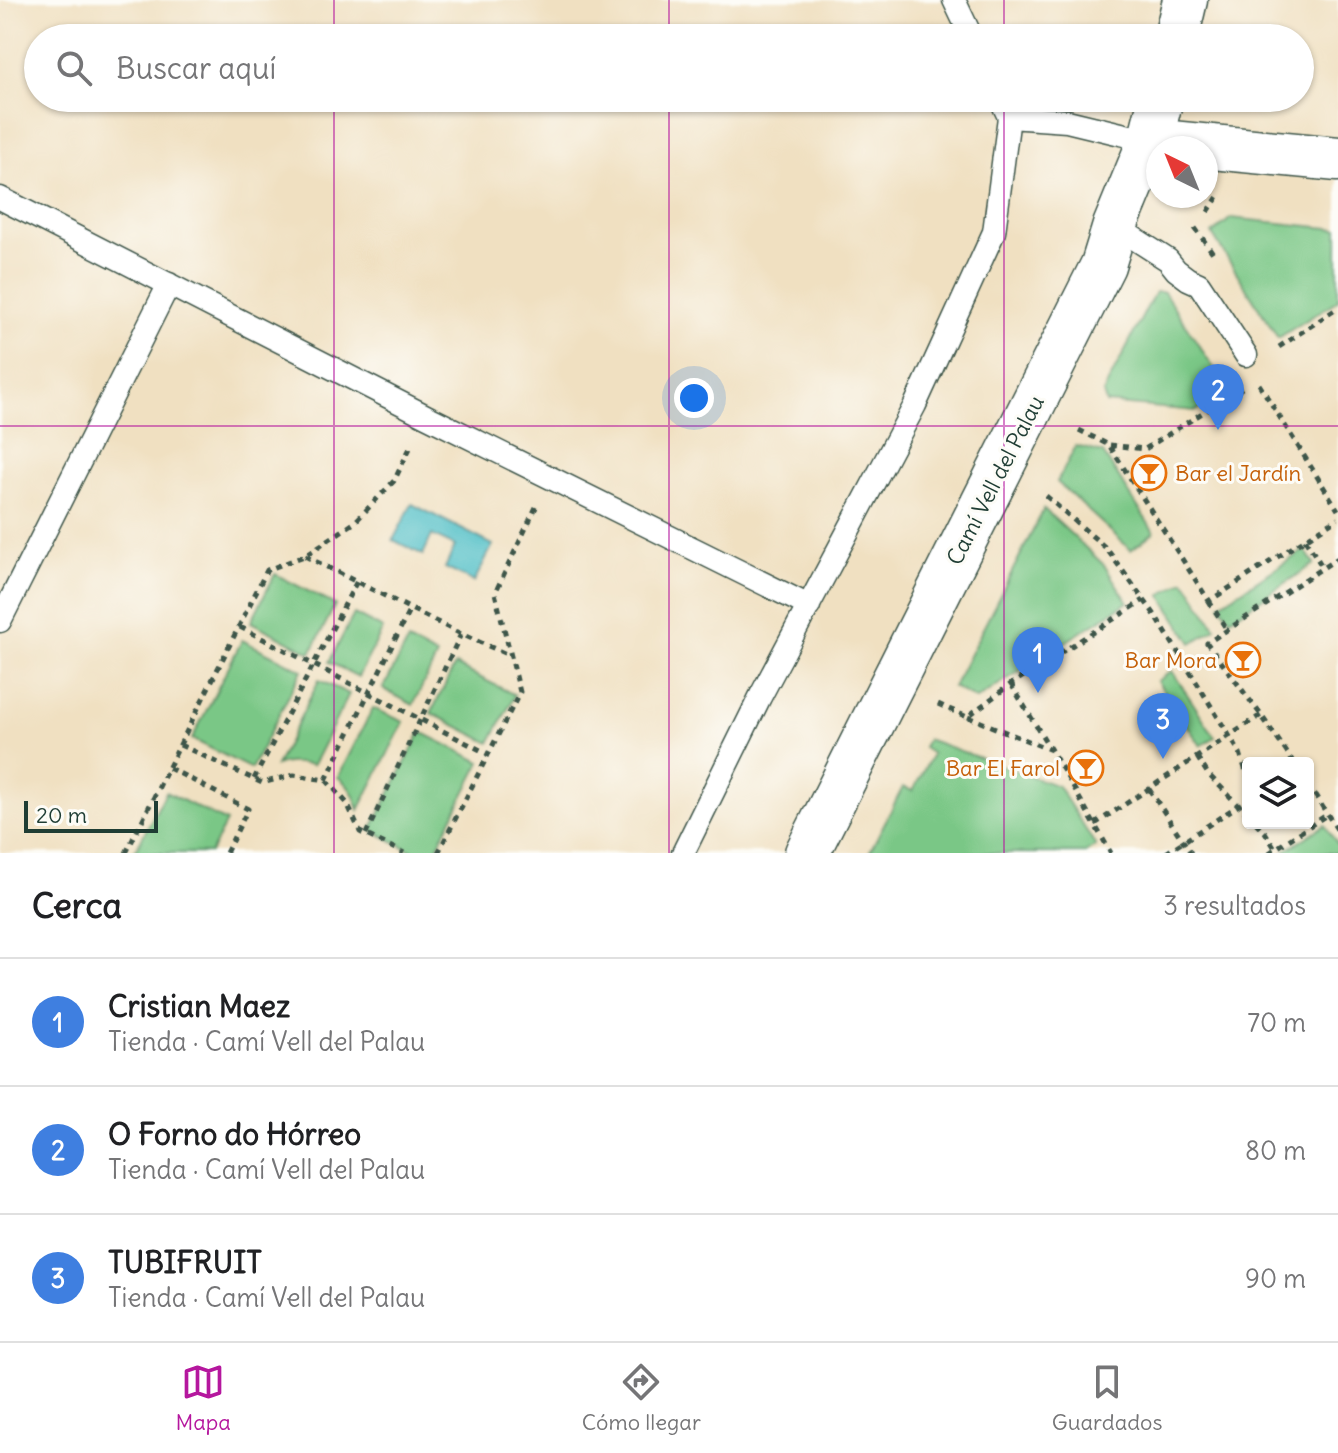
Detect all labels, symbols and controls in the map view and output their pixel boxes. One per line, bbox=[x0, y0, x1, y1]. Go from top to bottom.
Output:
search box bbox=[24, 24, 1314, 112]
icon: search bbox=[52, 46, 96, 90]
text: Buscar aquí bbox=[116, 49, 276, 87]
north arrow bbox=[1146, 136, 1218, 208]
pin: 2 bbox=[1192, 364, 1244, 430]
your location bbox=[674, 378, 714, 418]
street label: Camí Vell del Palau bbox=[940, 390, 1050, 569]
bar icon: Bar el Jardín bbox=[1130, 454, 1168, 492]
place label: Bar el Jardín bbox=[1175, 459, 1301, 487]
pin: 1 bbox=[1012, 627, 1064, 693]
bar icon: Bar Mora bbox=[1224, 641, 1262, 679]
place label: Bar Mora bbox=[1124, 646, 1217, 674]
pin: 3 bbox=[1137, 693, 1189, 759]
bar icon: Bar El Farol bbox=[1067, 749, 1105, 787]
place label: Bar El Farol bbox=[946, 754, 1060, 782]
map controls bbox=[1242, 757, 1314, 829]
button: layers bbox=[1242, 757, 1314, 829]
scale bar bbox=[24, 797, 158, 833]
text: 20 m bbox=[36, 801, 87, 829]
text: Cerca bbox=[32, 884, 122, 927]
text: 3 resultados bbox=[1163, 889, 1306, 922]
text: Cristian Maez bbox=[108, 987, 290, 1025]
text: 1 bbox=[53, 1006, 63, 1039]
text: 70 m bbox=[1247, 1006, 1306, 1039]
text: Tienda · Camí Vell del Palau bbox=[108, 1025, 425, 1058]
text: O Forno do Hórreo bbox=[108, 1115, 361, 1153]
text: 2 bbox=[51, 1134, 65, 1167]
text: 80 m bbox=[1245, 1134, 1306, 1167]
text: Tienda · Camí Vell del Palau bbox=[108, 1153, 425, 1186]
text: TUBIFRUIT bbox=[108, 1243, 262, 1281]
text: 3 bbox=[51, 1262, 65, 1295]
text: 90 m bbox=[1245, 1262, 1306, 1295]
text: Tienda · Camí Vell del Palau bbox=[108, 1281, 425, 1314]
tab: Mapa bbox=[175, 1360, 231, 1436]
tab: Cómo llegar bbox=[582, 1360, 701, 1436]
tab: Guardados bbox=[1052, 1360, 1163, 1436]

